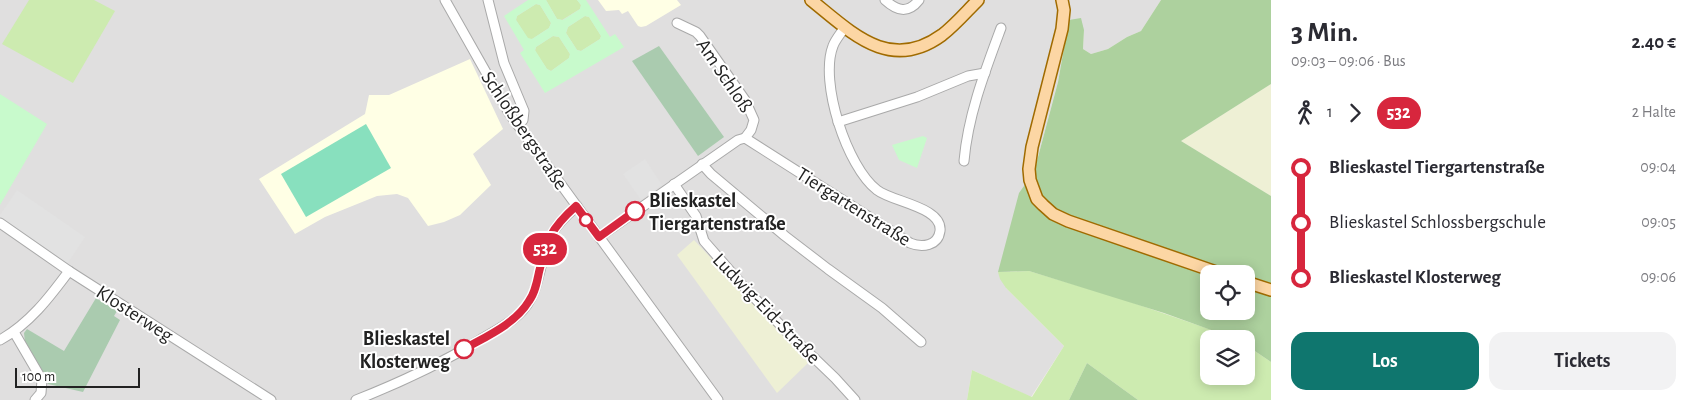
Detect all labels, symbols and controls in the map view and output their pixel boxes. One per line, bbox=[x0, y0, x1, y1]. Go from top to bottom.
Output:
text: 3 Min. bbox=[1291, 19, 1358, 47]
text: 2.40 € bbox=[1632, 33, 1676, 52]
street label: Am Schloß bbox=[693, 35, 756, 116]
text: 09:03 – 09:06 · Bus bbox=[1291, 53, 1406, 69]
street label: Schloßbergstraße bbox=[477, 68, 571, 193]
icon: walk bbox=[1291, 99, 1319, 127]
icon: forward bbox=[1341, 99, 1369, 127]
text: 1 bbox=[1327, 104, 1333, 120]
text: 532 bbox=[1387, 104, 1411, 122]
text: 2 Halte bbox=[1632, 104, 1676, 120]
text: Blieskastel Tiergartenstraße bbox=[1329, 158, 1545, 177]
text: 09:04 bbox=[1640, 159, 1676, 175]
street label: Tiergartenstraße bbox=[793, 164, 914, 250]
place label: Blieskastel Tiergartenstraße bbox=[649, 191, 786, 234]
marker: Blieskastel Tiergartenstraße bbox=[625, 201, 645, 221]
unlabelled marker bbox=[579, 213, 593, 227]
text: Blieskastel Schlossbergschule bbox=[1329, 213, 1546, 232]
text: 09:05 bbox=[1641, 214, 1676, 230]
line badge: 532 bbox=[516, 233, 574, 265]
text: 532 bbox=[533, 240, 557, 258]
street label: Ludwig-Eid-Straße bbox=[709, 250, 824, 368]
map controls bbox=[1200, 265, 1255, 385]
button: locate bbox=[1200, 265, 1255, 320]
text: Blieskastel Klosterweg bbox=[1329, 268, 1501, 287]
text: 09:06 bbox=[1640, 269, 1676, 285]
street label: Klosterweg bbox=[92, 282, 177, 346]
place label: Blieskastel Klosterweg bbox=[359, 329, 451, 372]
button: layers bbox=[1200, 330, 1255, 385]
button: Los bbox=[1291, 332, 1479, 390]
button: Tickets bbox=[1489, 332, 1676, 390]
marker: Blieskastel Klosterweg bbox=[454, 339, 474, 359]
scale bar bbox=[15, 365, 140, 388]
text: 100 m bbox=[22, 370, 55, 384]

